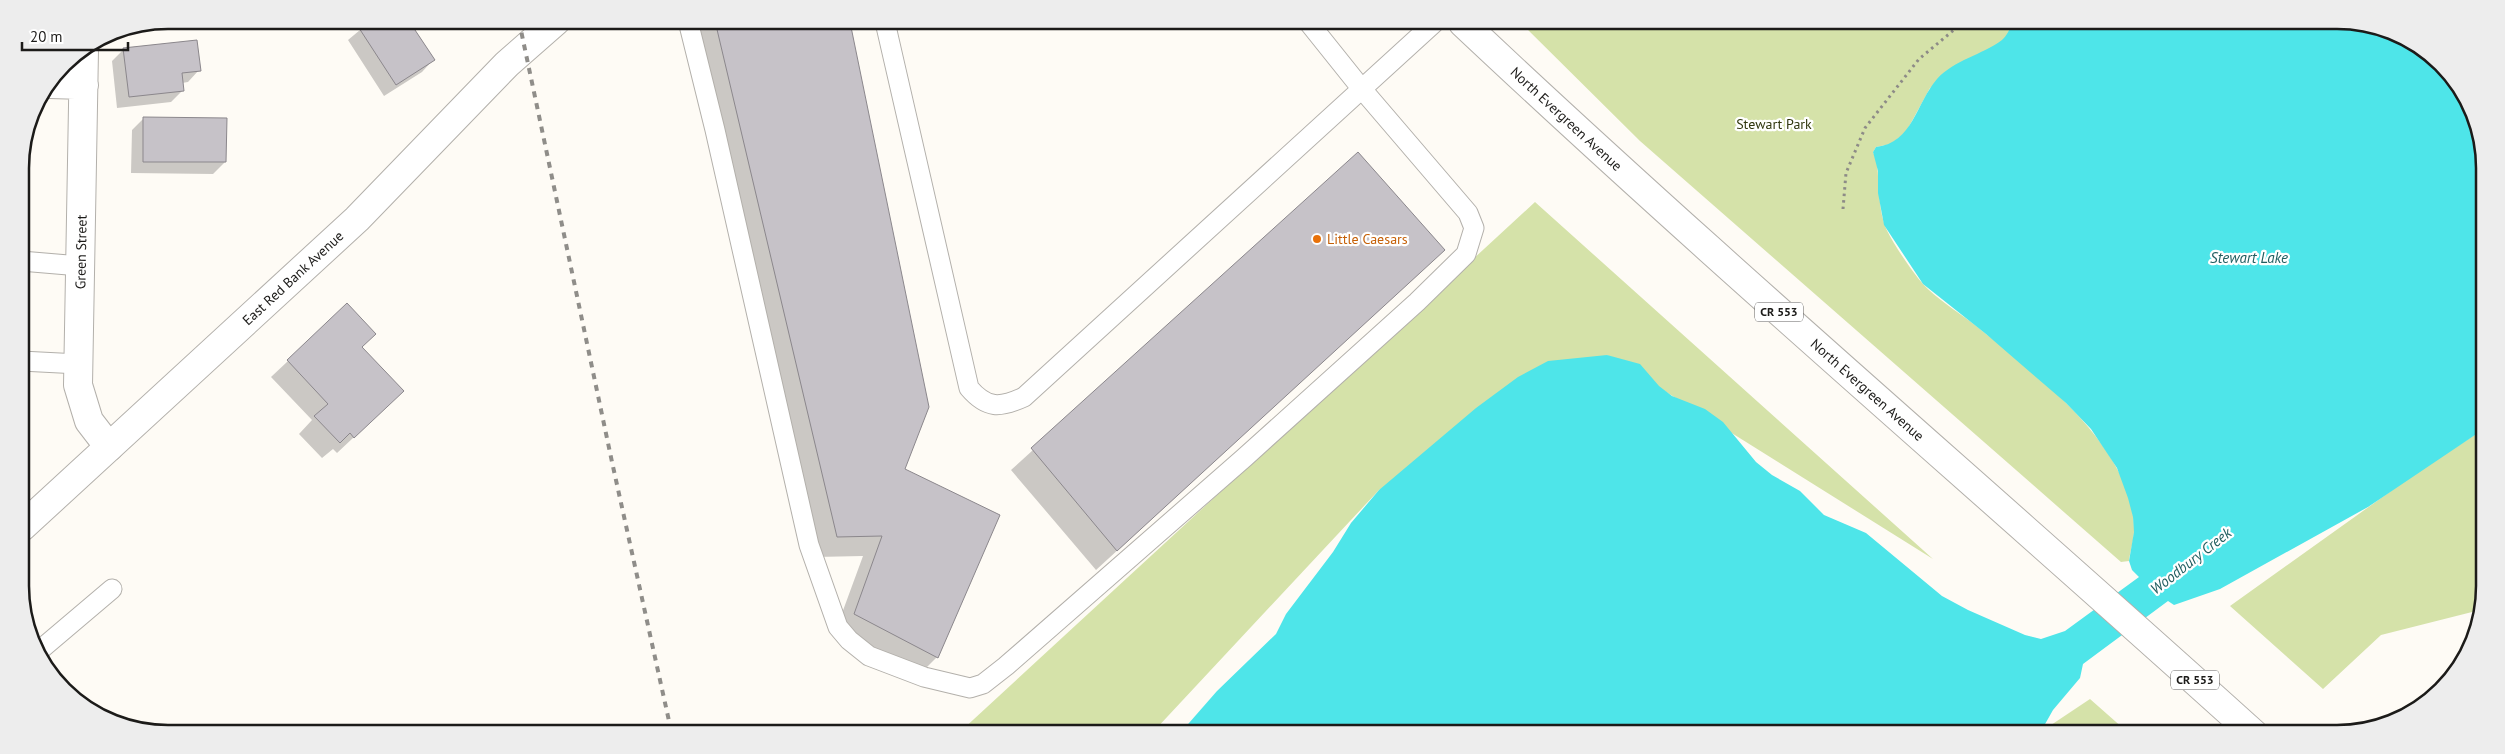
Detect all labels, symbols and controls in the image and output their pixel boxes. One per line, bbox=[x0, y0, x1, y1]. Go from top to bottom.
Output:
scale bar bbox=[22, 20, 129, 52]
text: 20 m bbox=[30, 27, 63, 46]
street label: North Evergreen Avenue bbox=[1507, 63, 1626, 175]
park label: Stewart Park bbox=[1736, 115, 1812, 133]
street label: Green Street bbox=[71, 214, 91, 289]
street label: East Red Bank Avenue bbox=[239, 227, 347, 329]
place label: Little Caesars bbox=[1327, 230, 1408, 248]
marker: Little Caesars bbox=[1311, 233, 1323, 245]
water label: Stewart Lake bbox=[2210, 248, 2288, 267]
road number: CR 553 bbox=[1755, 302, 1803, 322]
street label: North Evergreen Avenue bbox=[1807, 335, 1928, 445]
water label: Woodbury Creek bbox=[2146, 522, 2236, 598]
road number: CR 553 bbox=[2171, 670, 2219, 690]

